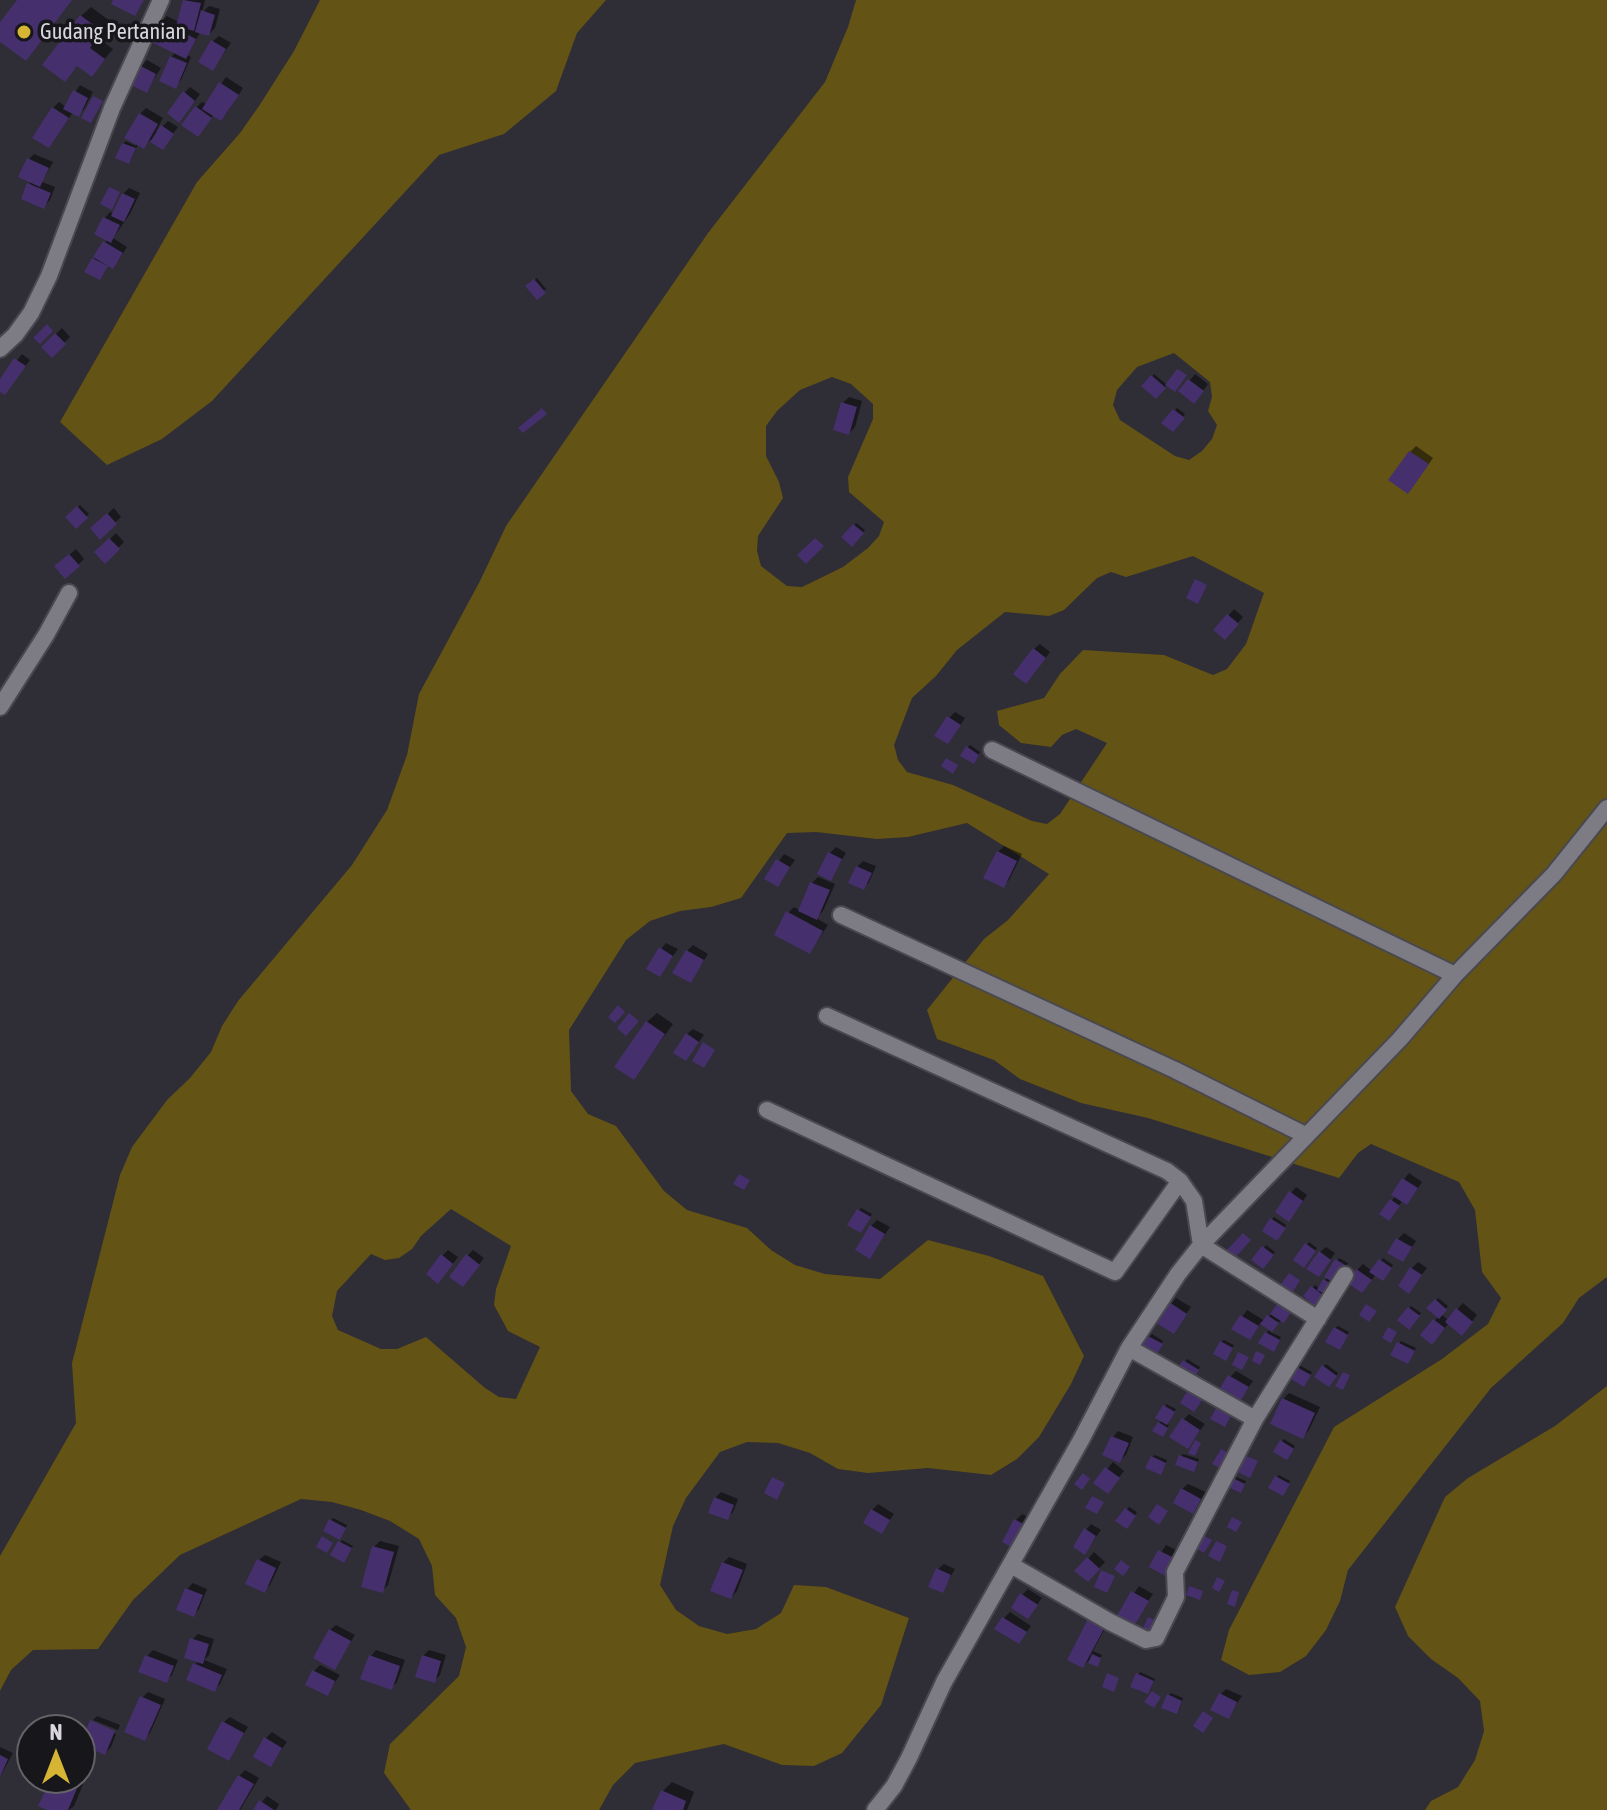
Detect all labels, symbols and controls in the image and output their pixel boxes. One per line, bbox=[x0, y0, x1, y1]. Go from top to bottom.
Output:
place label: Gudang Pertanian bbox=[40, 19, 186, 45]
marker: Gudang Pertanian bbox=[15, 23, 33, 41]
north arrow bbox=[16, 1714, 96, 1794]
text: N bbox=[50, 1719, 62, 1745]

